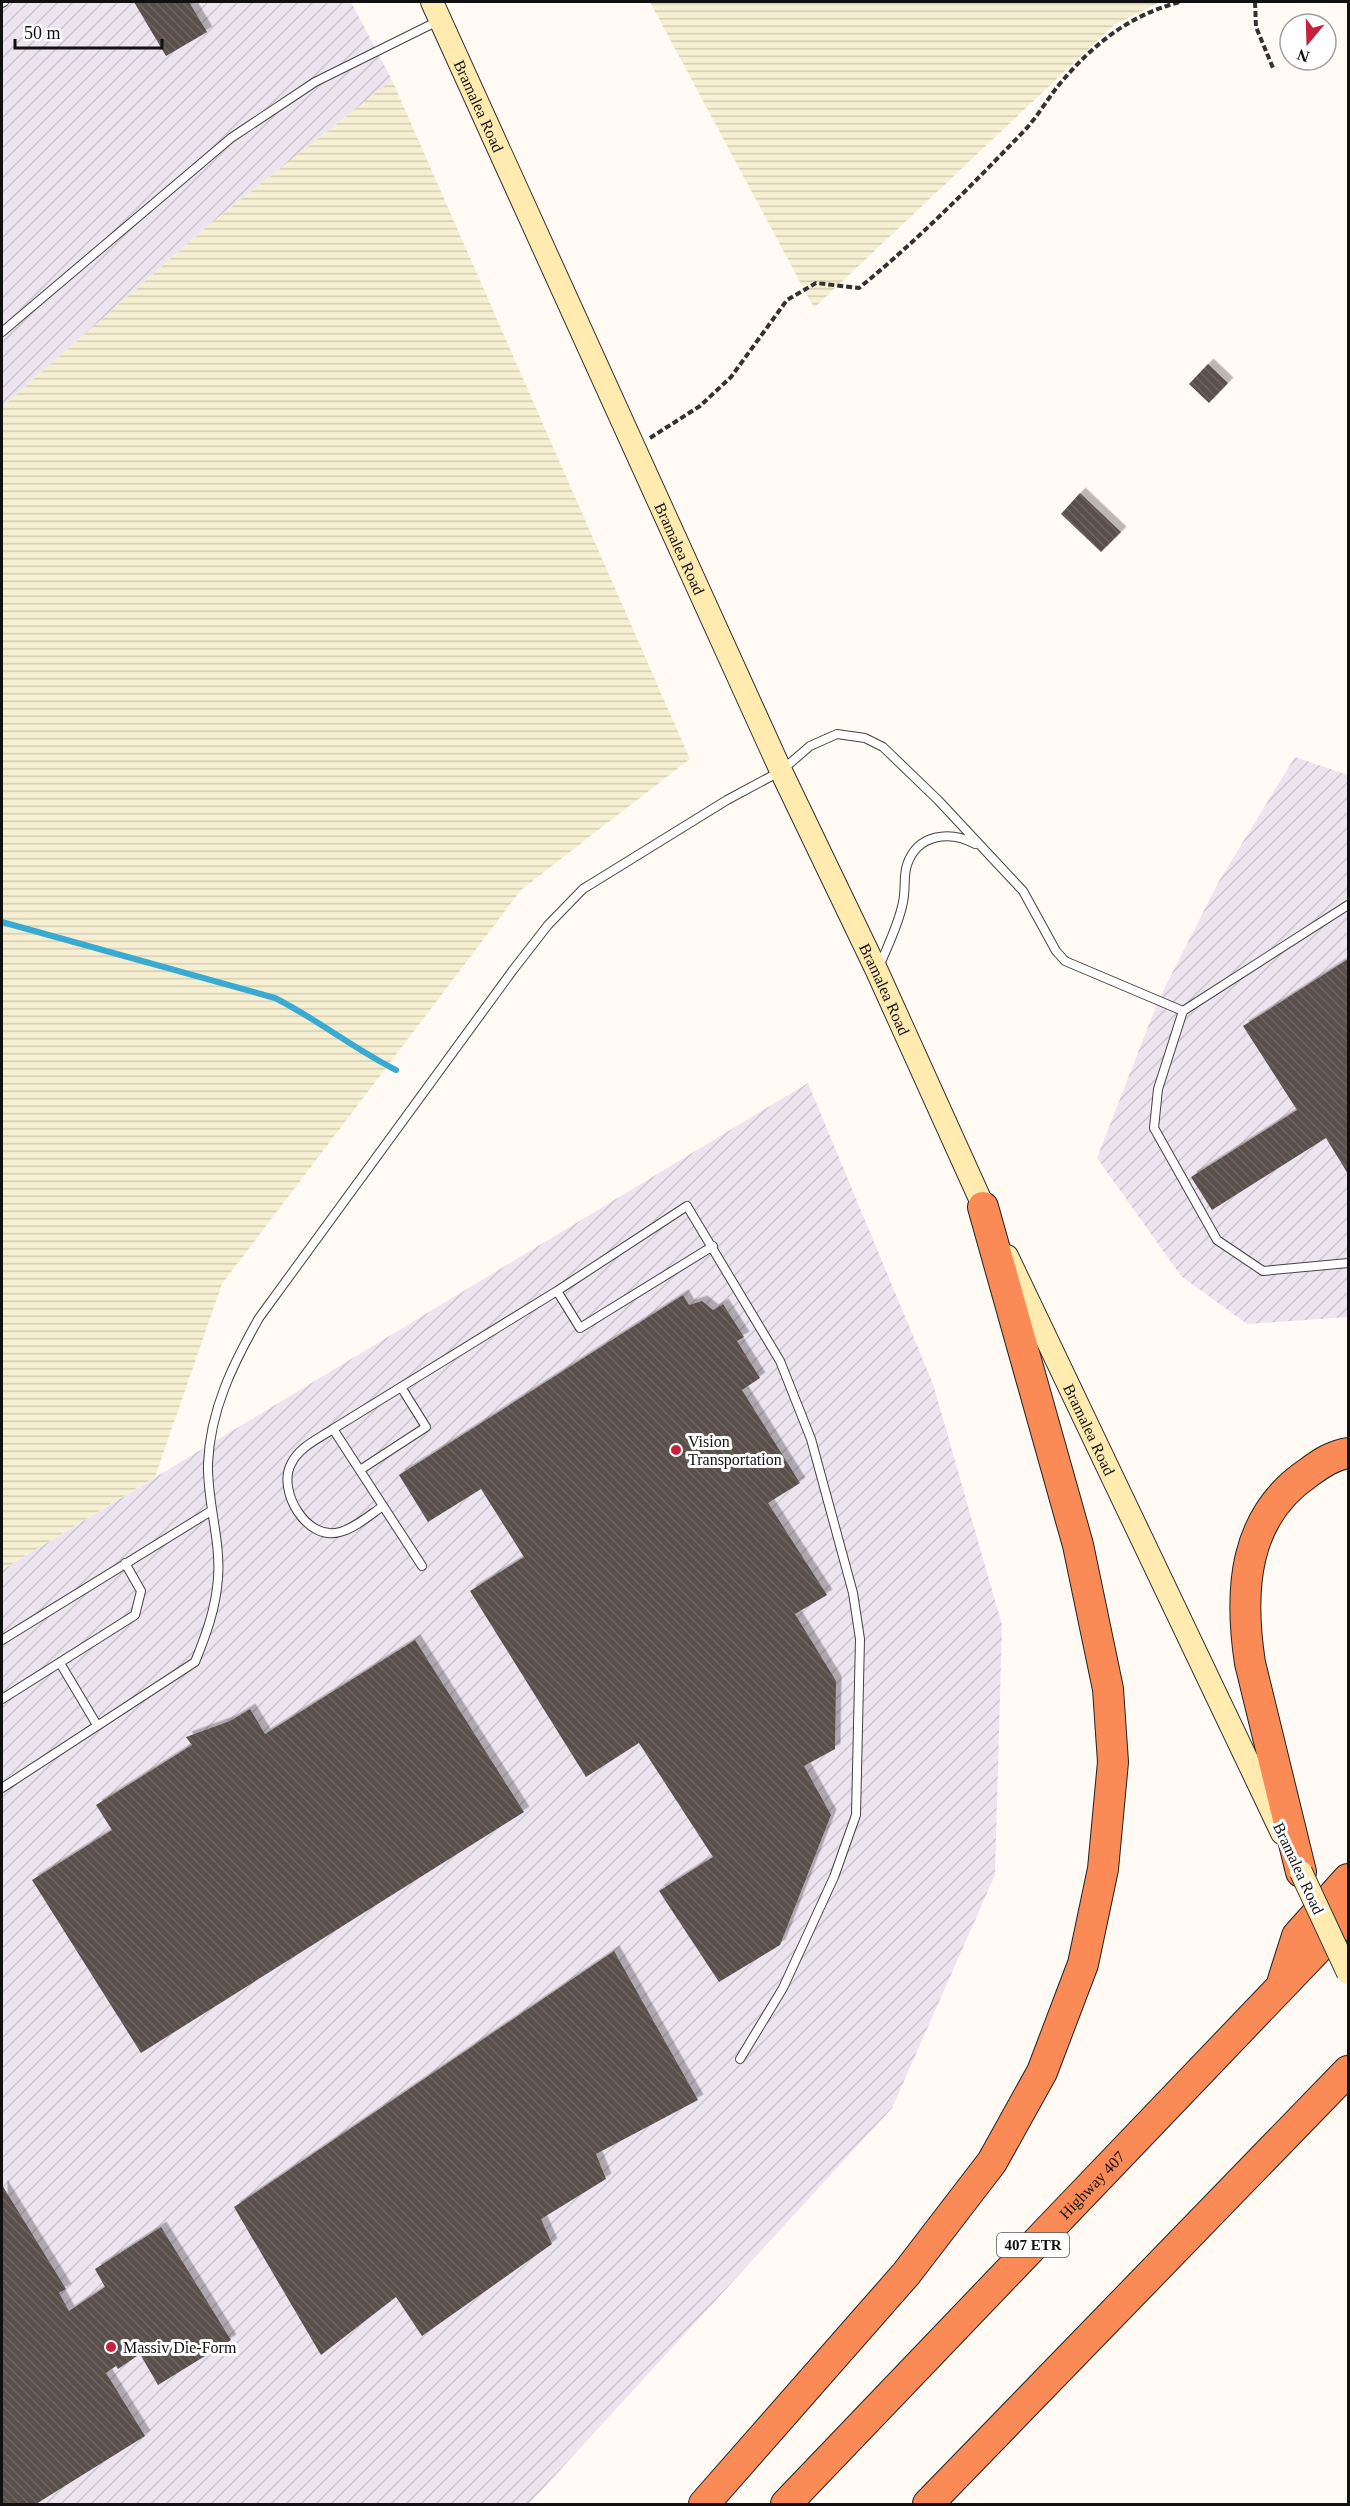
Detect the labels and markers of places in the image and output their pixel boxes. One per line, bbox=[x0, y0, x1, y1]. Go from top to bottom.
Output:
place label: Vision Transportation bbox=[688, 1433, 782, 1469]
marker: Vision Transportation bbox=[669, 1443, 683, 1457]
place label: Massiv Die-Form bbox=[123, 2339, 237, 2356]
marker: Massiv Die-Form bbox=[104, 2340, 118, 2354]

